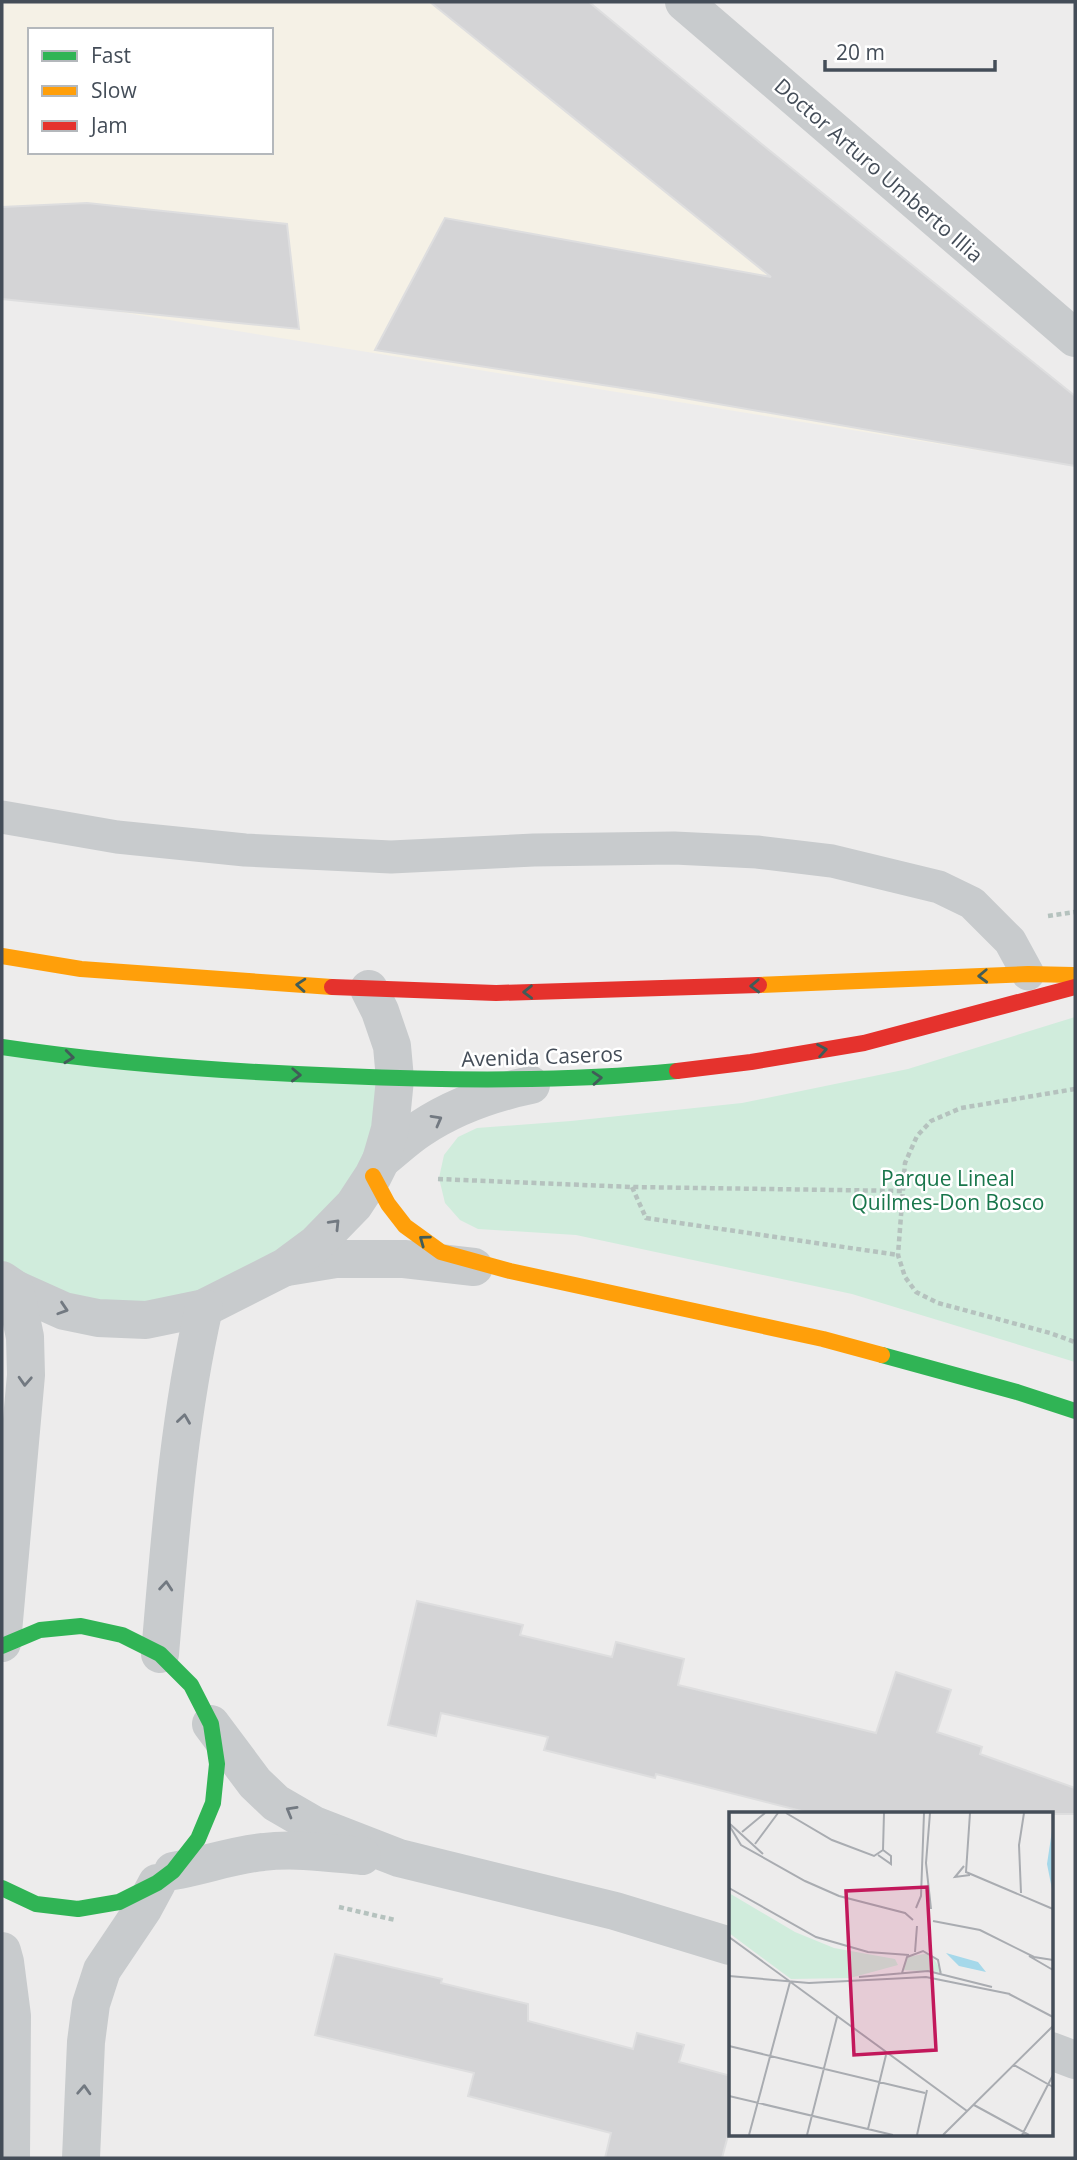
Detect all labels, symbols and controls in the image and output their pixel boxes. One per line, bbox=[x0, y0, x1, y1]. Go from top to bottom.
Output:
legend bbox=[28, 28, 273, 154]
scale bar bbox=[825, 28, 995, 72]
text: 20 m bbox=[836, 38, 885, 66]
text: Fast bbox=[91, 41, 131, 69]
street label: Doctor Arturo Umberto Illia bbox=[769, 72, 989, 268]
text: Slow bbox=[91, 76, 137, 104]
text: Jam bbox=[89, 111, 128, 139]
one-way arrow bbox=[977, 968, 988, 983]
one-way arrow bbox=[295, 978, 306, 993]
one-way arrow bbox=[750, 978, 761, 993]
one-way arrow bbox=[522, 985, 533, 1000]
street label: Avenida Caseros bbox=[461, 1039, 623, 1073]
one-way arrow bbox=[816, 1043, 828, 1058]
one-way arrow bbox=[64, 1049, 75, 1064]
one-way arrow bbox=[291, 1067, 302, 1082]
one-way arrow bbox=[592, 1070, 603, 1085]
one-way arrow bbox=[429, 1115, 442, 1128]
park label: Parque Lineal Quilmes-Don Bosco bbox=[852, 1164, 1044, 1216]
one-way arrow bbox=[327, 1219, 340, 1232]
one-way arrow bbox=[419, 1235, 432, 1248]
one-way arrow bbox=[56, 1301, 69, 1315]
one-way arrow bbox=[18, 1375, 33, 1386]
one-way arrow bbox=[177, 1413, 192, 1425]
one-way arrow bbox=[158, 1580, 173, 1591]
one-way arrow bbox=[286, 1807, 299, 1820]
inset map bbox=[729, 1812, 1052, 2136]
one-way arrow bbox=[76, 2084, 91, 2095]

